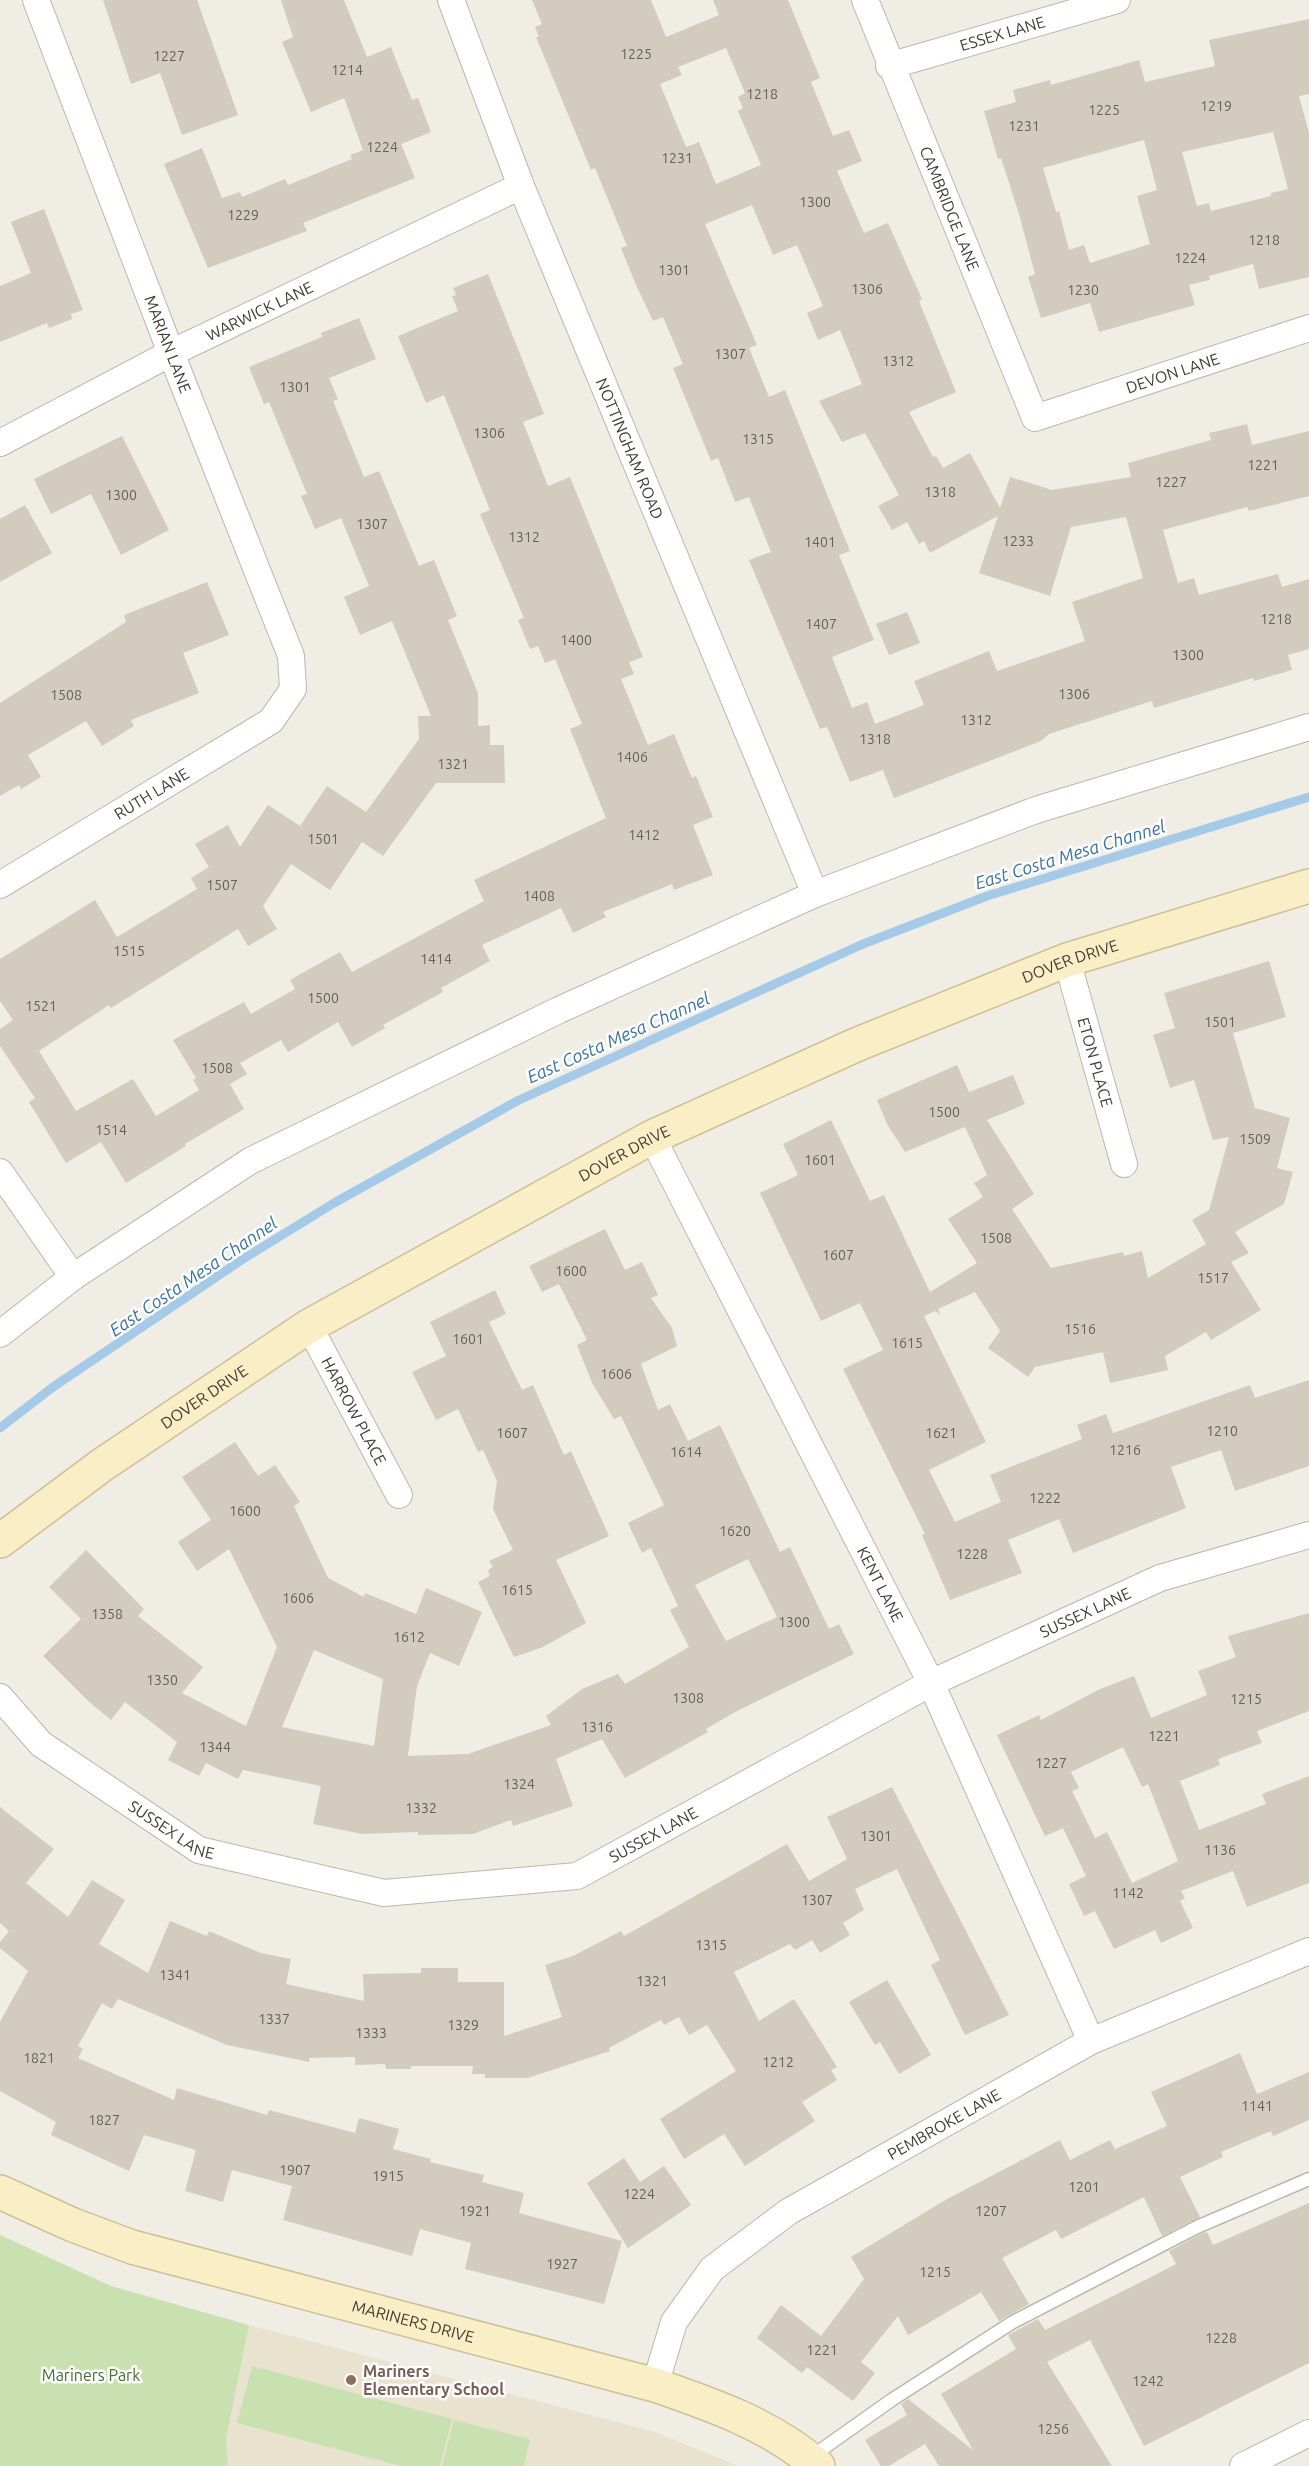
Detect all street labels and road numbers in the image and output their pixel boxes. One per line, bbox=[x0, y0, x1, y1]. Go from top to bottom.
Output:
street label: ESSEX LANE bbox=[958, 12, 1047, 54]
street label: CAMBRIDGE LANE bbox=[916, 144, 983, 273]
street label: WARWICK LANE bbox=[203, 278, 316, 344]
street label: MARIAN LANE bbox=[141, 293, 195, 395]
street label: DEVON LANE bbox=[1124, 349, 1222, 397]
street label: NOTTINGHAM ROAD bbox=[593, 375, 667, 522]
street label: RUTH LANE bbox=[111, 764, 192, 823]
street label: DOVER DRIVE bbox=[1019, 936, 1120, 986]
street label: ETON PLACE bbox=[1074, 1015, 1117, 1109]
street label: DOVER DRIVE bbox=[575, 1121, 672, 1185]
street label: HARROW PLACE bbox=[318, 1354, 390, 1468]
street label: DOVER DRIVE bbox=[157, 1361, 251, 1432]
street label: KENT LANE bbox=[854, 1543, 907, 1625]
street label: SUSSEX LANE bbox=[1037, 1584, 1133, 1641]
street label: SUSSEX LANE bbox=[125, 1796, 216, 1862]
street label: SUSSEX LANE bbox=[606, 1803, 700, 1866]
street label: PEMBROKE LANE bbox=[884, 2085, 1004, 2163]
street label: MARINERS DRIVE bbox=[350, 2297, 476, 2346]

